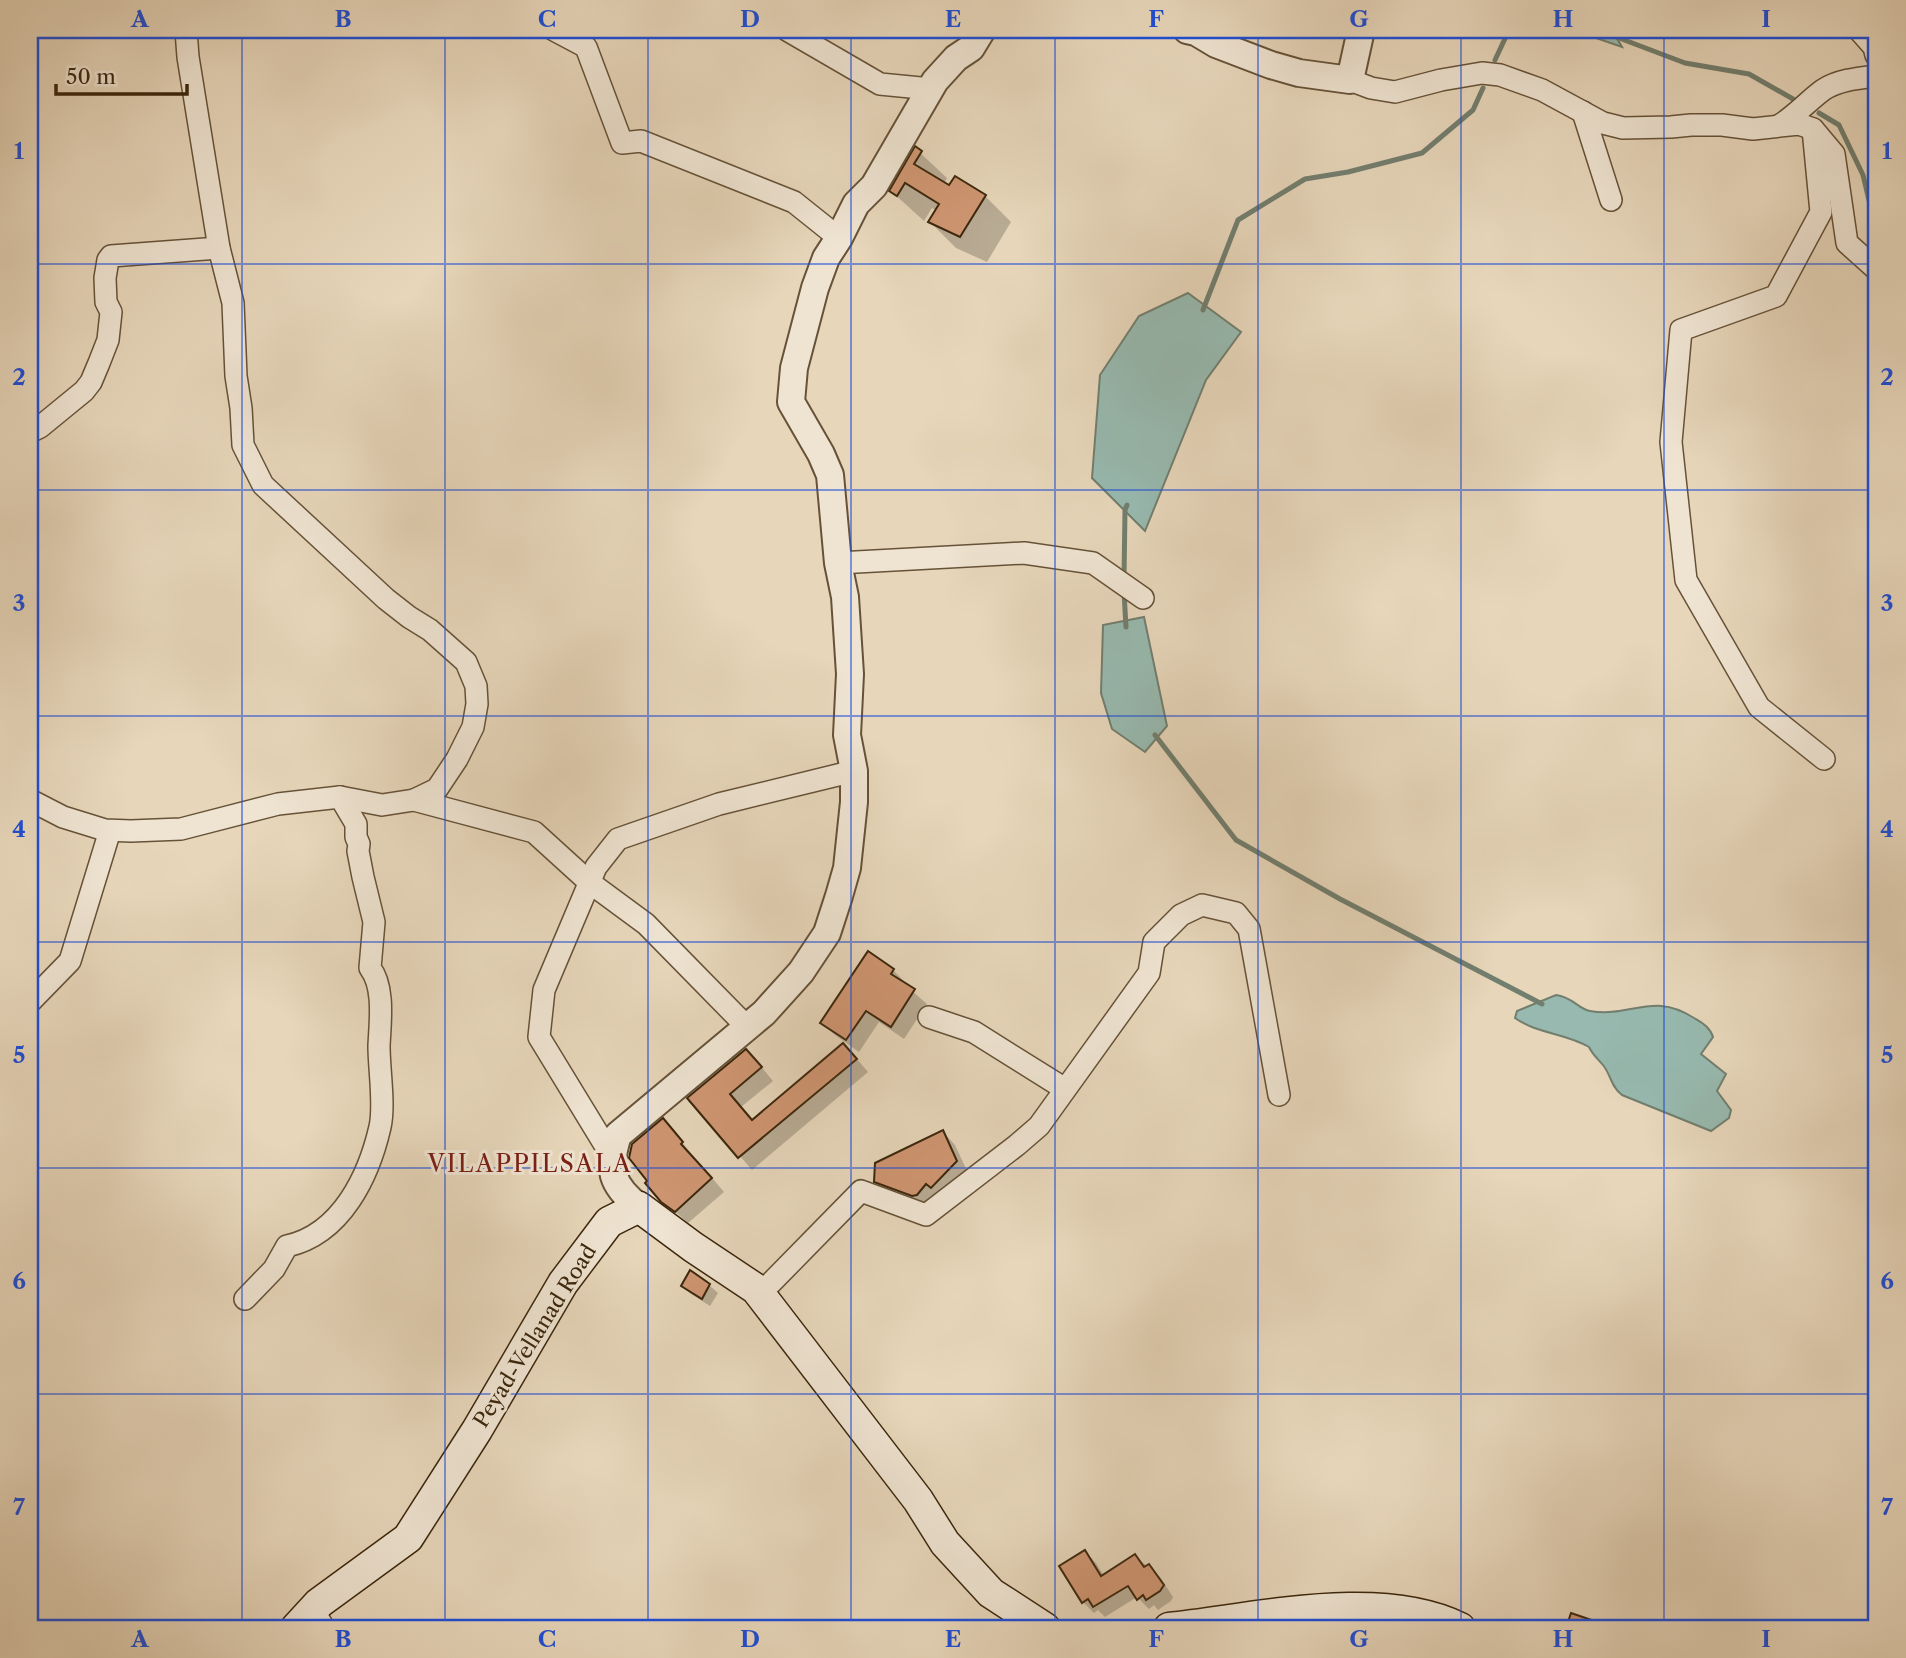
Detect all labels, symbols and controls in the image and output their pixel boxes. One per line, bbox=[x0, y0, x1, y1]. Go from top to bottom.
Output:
text: A bbox=[130, 5, 150, 33]
text: B bbox=[334, 5, 352, 33]
text: C bbox=[538, 5, 556, 33]
text: D bbox=[740, 5, 760, 33]
text: E bbox=[945, 5, 961, 33]
text: F bbox=[1148, 5, 1164, 33]
text: G bbox=[1349, 5, 1369, 33]
text: H bbox=[1553, 5, 1574, 33]
text: I bbox=[1761, 5, 1771, 33]
scale bar bbox=[56, 52, 187, 96]
text: 50 m bbox=[66, 64, 116, 89]
text: 1 bbox=[14, 137, 25, 165]
text: 1 bbox=[1882, 137, 1893, 165]
text: 2 bbox=[12, 363, 26, 391]
text: 2 bbox=[1880, 363, 1894, 391]
text: 3 bbox=[13, 589, 26, 617]
text: 3 bbox=[1881, 589, 1894, 617]
text: 4 bbox=[12, 815, 26, 843]
text: 4 bbox=[1880, 815, 1894, 843]
text: 5 bbox=[13, 1041, 25, 1069]
text: 5 bbox=[1881, 1041, 1893, 1069]
district label: VILAPPILSALA bbox=[426, 1149, 633, 1178]
street label: Peyad-Vellanad Road bbox=[468, 1239, 601, 1432]
text: 6 bbox=[12, 1267, 26, 1295]
text: 6 bbox=[1880, 1267, 1894, 1295]
text: 7 bbox=[13, 1493, 25, 1521]
text: 7 bbox=[1881, 1493, 1893, 1521]
text: A bbox=[130, 1625, 150, 1653]
text: B bbox=[334, 1625, 352, 1653]
text: C bbox=[538, 1625, 556, 1653]
text: D bbox=[740, 1625, 760, 1653]
text: E bbox=[945, 1625, 961, 1653]
text: F bbox=[1148, 1625, 1164, 1653]
text: G bbox=[1349, 1625, 1369, 1653]
text: H bbox=[1553, 1625, 1574, 1653]
text: I bbox=[1761, 1625, 1771, 1653]

